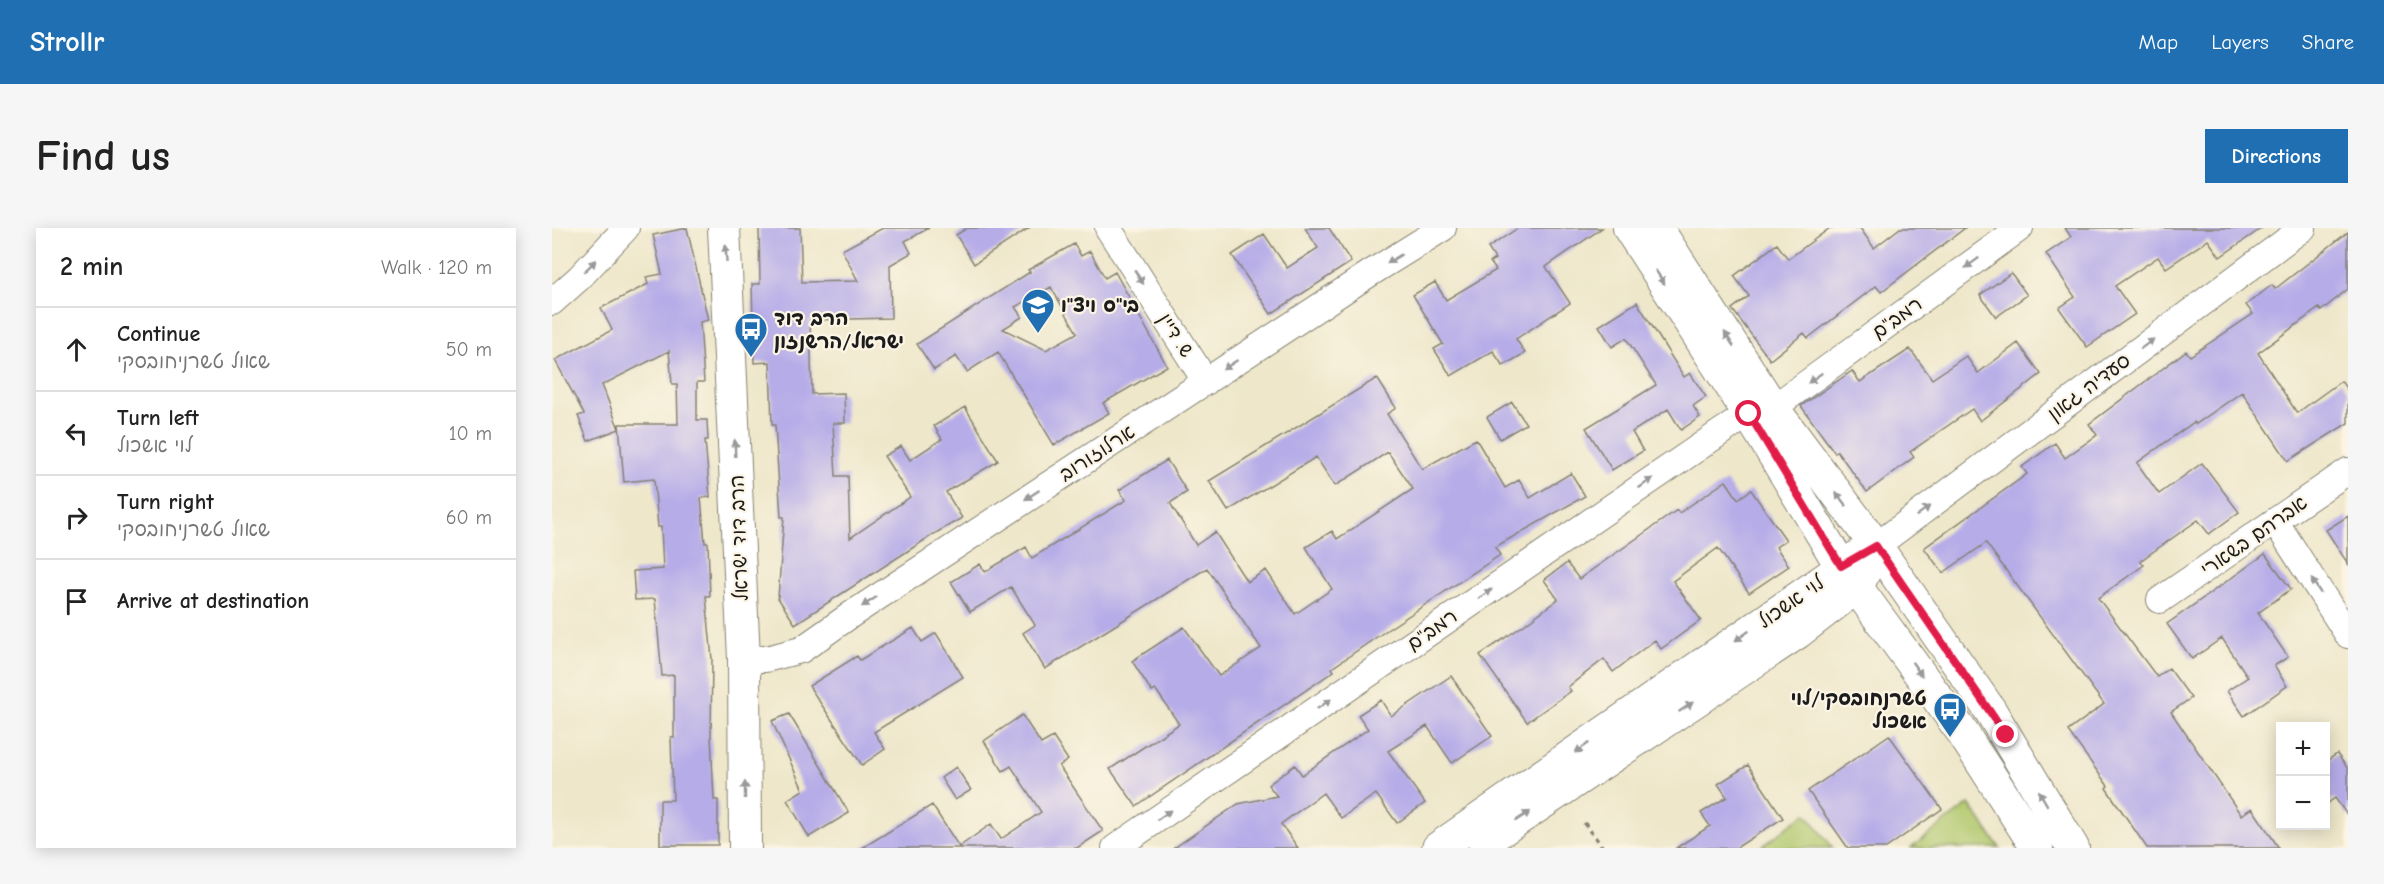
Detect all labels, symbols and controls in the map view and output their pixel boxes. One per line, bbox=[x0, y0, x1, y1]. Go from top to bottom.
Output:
text: Strollr bbox=[30, 26, 104, 58]
text: Map bbox=[2139, 30, 2178, 54]
text: Layers bbox=[2211, 30, 2269, 54]
text: Share bbox=[2302, 30, 2354, 54]
button: Directions bbox=[2205, 129, 2348, 183]
text: Find us bbox=[36, 132, 170, 181]
one-way arrow bbox=[721, 243, 731, 262]
text: 2 min bbox=[60, 252, 123, 282]
one-way arrow bbox=[1385, 253, 1402, 264]
text: Walk · 120 m bbox=[381, 256, 492, 279]
one-way arrow bbox=[1965, 256, 1980, 268]
one-way arrow bbox=[583, 260, 597, 274]
one-way arrow bbox=[1133, 269, 1144, 286]
one-way arrow bbox=[1655, 269, 1666, 285]
school or university icon: בי"ס ויצ"ו bbox=[1020, 287, 1056, 334]
street label: רמב"ם bbox=[1868, 292, 1926, 344]
place label: בי"ס ויצ"ו bbox=[1061, 294, 1139, 317]
place label: הרב דוד ישראל/הרשנזון bbox=[774, 307, 904, 354]
street label: ש. דיין bbox=[1153, 309, 1199, 361]
bus stop icon: הרב דוד ישראל/הרשנזון bbox=[733, 311, 769, 358]
text: Continue bbox=[117, 321, 200, 347]
one-way arrow bbox=[1723, 332, 1735, 348]
icon: ahead bbox=[60, 333, 93, 366]
text: 50 m bbox=[446, 338, 492, 361]
one-way arrow bbox=[2138, 338, 2154, 350]
street label: סעדיה גאון bbox=[2043, 349, 2135, 426]
text: שאול טשרניחובסקי bbox=[117, 350, 270, 373]
one-way arrow bbox=[1222, 360, 1239, 371]
one-way arrow bbox=[1807, 371, 1823, 384]
route start bbox=[1735, 400, 1761, 426]
text: Turn left bbox=[117, 405, 199, 431]
icon: left bbox=[60, 417, 93, 450]
street label: ארלוזורוב bbox=[1055, 420, 1139, 486]
text: 10 m bbox=[449, 422, 492, 445]
text: לוי אשכול bbox=[117, 434, 193, 457]
one-way arrow bbox=[731, 438, 740, 457]
street label: הרב דוד ישראל bbox=[725, 474, 753, 602]
one-way arrow bbox=[1637, 477, 1653, 489]
text: Turn right bbox=[117, 489, 214, 515]
one-way arrow bbox=[1024, 490, 1040, 501]
one-way arrow bbox=[1835, 491, 1847, 507]
street label: אברהם בשארי bbox=[2197, 491, 2311, 581]
icon: right bbox=[60, 501, 93, 534]
one-way arrow bbox=[1914, 505, 1930, 517]
text: 60 m bbox=[446, 506, 492, 529]
text: שאול טשרניחובסקי bbox=[117, 518, 270, 541]
street label: לוי אשכול bbox=[1753, 570, 1829, 633]
one-way arrow bbox=[2311, 577, 2322, 594]
icon: arrive bbox=[60, 585, 93, 618]
text: Arrive at destination bbox=[117, 588, 309, 614]
one-way arrow bbox=[1477, 589, 1493, 600]
one-way arrow bbox=[861, 597, 877, 608]
street label: רמב"ם bbox=[1402, 604, 1462, 656]
one-way arrow bbox=[1734, 630, 1750, 642]
one-way arrow bbox=[1910, 661, 1922, 676]
place label: טשרנחובסקי/לוי אשכול bbox=[1791, 687, 1927, 733]
bus stop icon: טשרנחובסקי/לוי אשכול bbox=[1932, 691, 1968, 738]
one-way arrow bbox=[1316, 698, 1332, 710]
one-way arrow bbox=[1677, 702, 1694, 713]
route end bbox=[1992, 721, 2018, 747]
map controls bbox=[2276, 722, 2330, 830]
button: + bbox=[2276, 722, 2330, 776]
one-way arrow bbox=[1574, 742, 1590, 753]
button: − bbox=[2276, 776, 2330, 830]
one-way arrow bbox=[740, 780, 750, 799]
one-way arrow bbox=[2038, 789, 2048, 806]
one-way arrow bbox=[1155, 809, 1171, 821]
one-way arrow bbox=[1515, 810, 1532, 821]

